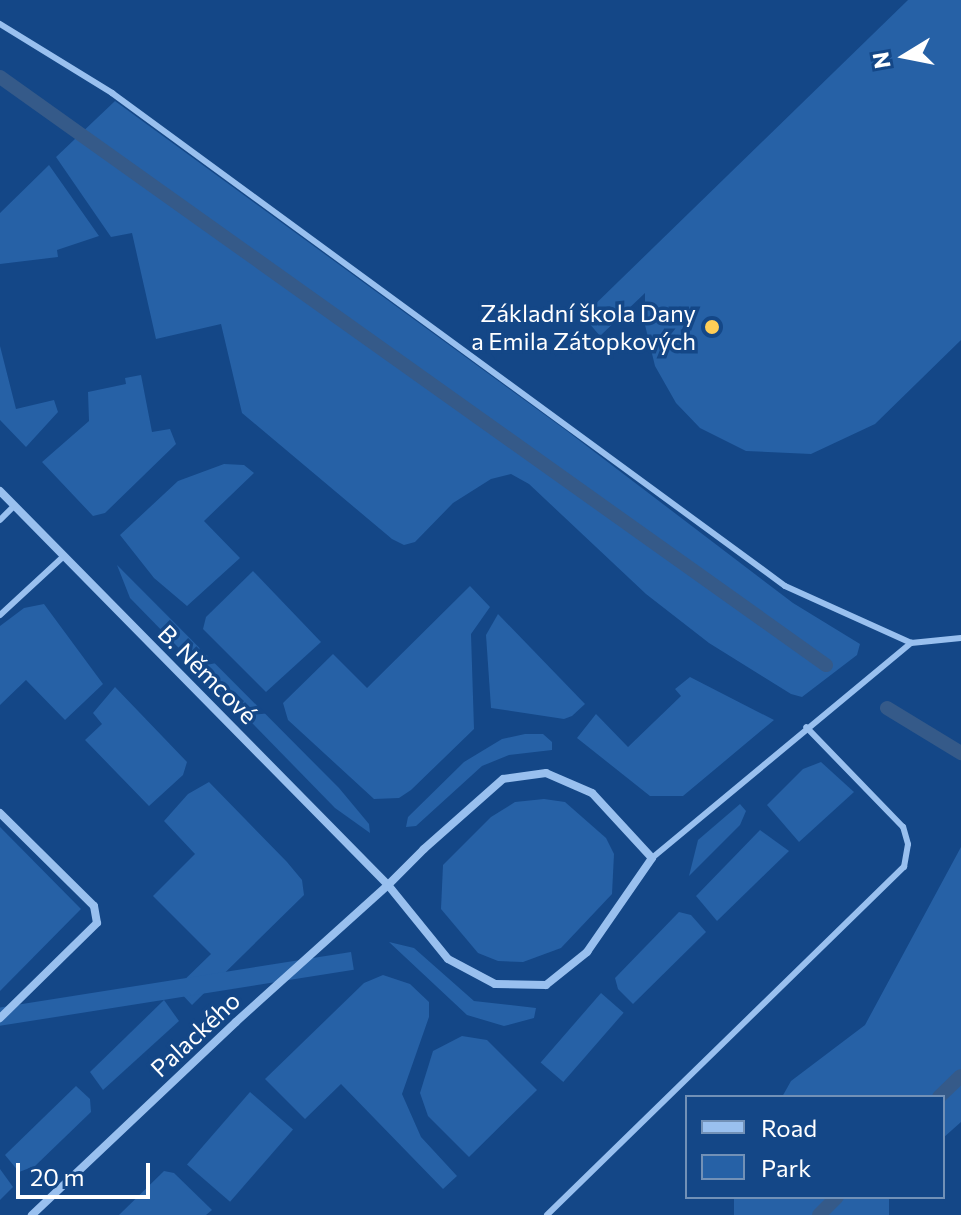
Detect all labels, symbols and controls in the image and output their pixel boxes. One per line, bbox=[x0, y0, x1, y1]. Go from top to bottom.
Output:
north arrow bbox=[865, 16, 945, 96]
text: N bbox=[866, 50, 896, 71]
place label: Základní škola Dany a Emila Zátopkových bbox=[471, 299, 696, 355]
marker: Základní škola Dany a Emila Zátopkových bbox=[703, 318, 721, 336]
street label: B. Němcové bbox=[153, 619, 263, 729]
street label: Palackého bbox=[144, 986, 246, 1082]
legend bbox=[685, 1095, 945, 1199]
text: Road bbox=[761, 1113, 817, 1142]
scale bar bbox=[20, 1147, 154, 1197]
text: Park bbox=[761, 1153, 811, 1182]
text: 20 m bbox=[30, 1162, 84, 1191]

